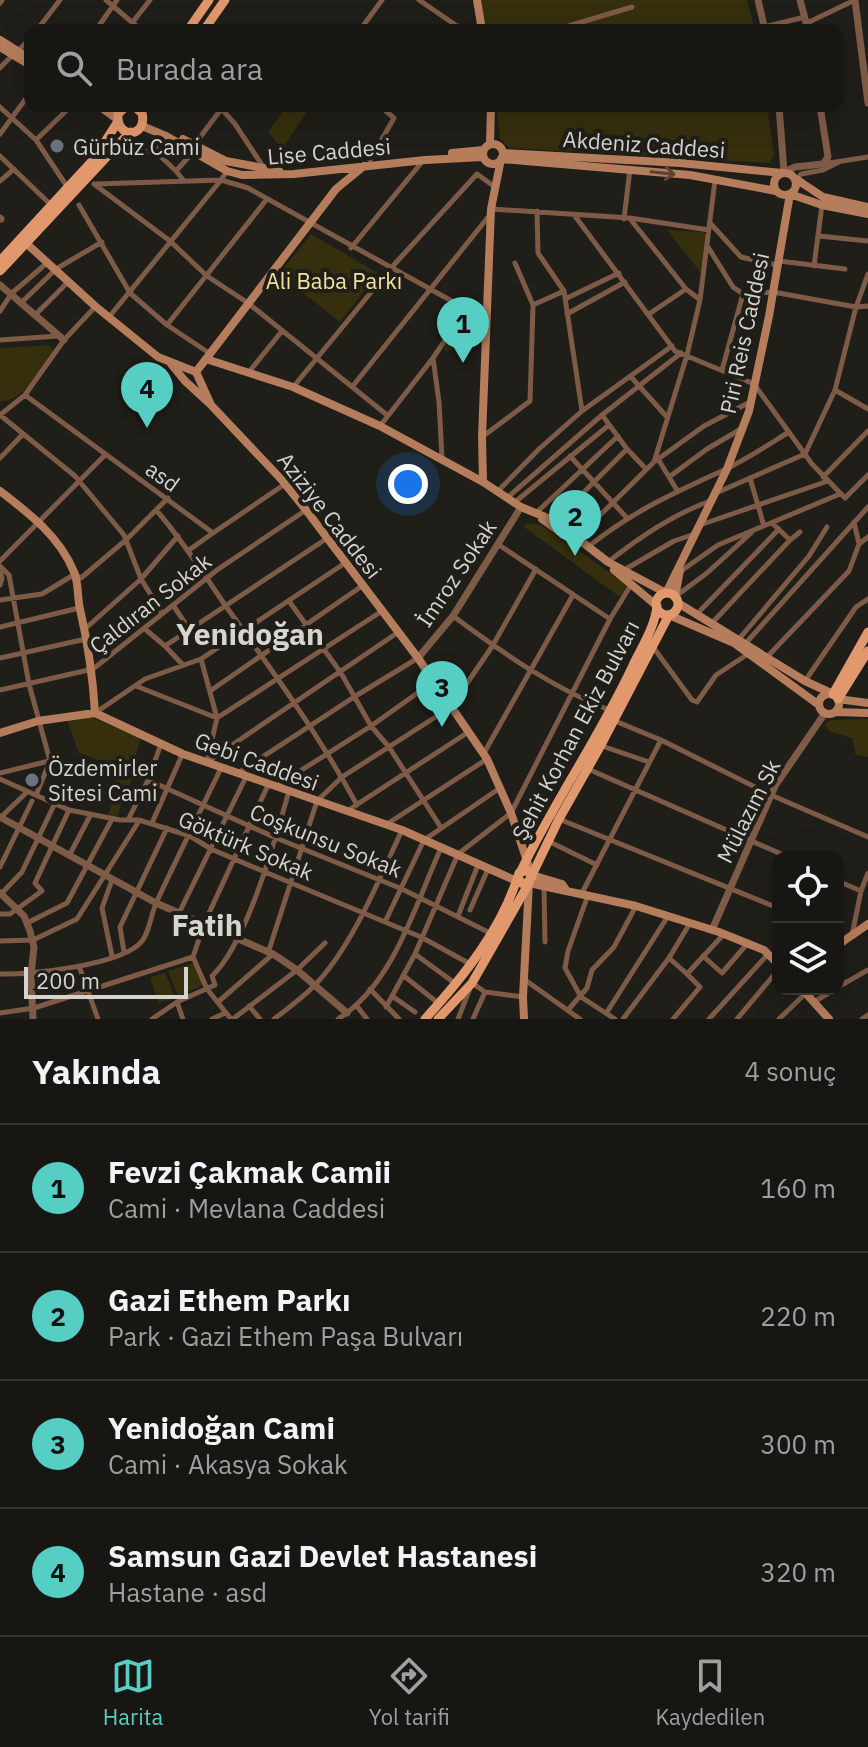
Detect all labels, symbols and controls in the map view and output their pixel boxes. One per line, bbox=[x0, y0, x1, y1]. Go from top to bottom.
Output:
search box bbox=[24, 24, 844, 112]
icon: search bbox=[52, 46, 96, 90]
text: Burada ara bbox=[116, 49, 263, 88]
street label: Akdeniz Caddesi bbox=[562, 124, 726, 164]
street label: Lise Caddesi bbox=[266, 131, 392, 171]
place label: Gürbüz Cami bbox=[73, 132, 200, 161]
marker: Gürbüz Cami bbox=[48, 137, 66, 155]
one-way arrow bbox=[649, 165, 676, 180]
street label: Piri Reis Caddesi bbox=[713, 250, 775, 416]
park label: Ali Baba Parkı bbox=[266, 266, 402, 295]
pin: 1 bbox=[437, 297, 489, 363]
pin: 4 bbox=[121, 362, 173, 428]
street label: Aziziye Caddesi bbox=[271, 446, 389, 584]
street label: asd bbox=[140, 454, 186, 498]
your location bbox=[388, 464, 428, 504]
pin: 2 bbox=[549, 490, 601, 556]
street label: İmroz Sokak bbox=[409, 513, 503, 632]
street label: Çaldıran Sokak bbox=[83, 546, 217, 660]
district label: Yenidoğan bbox=[176, 614, 324, 653]
street label: Şehit Korhan Ekiz Bulvarı bbox=[505, 615, 645, 845]
pin: 3 bbox=[416, 661, 468, 727]
street label: Gebi Caddesi bbox=[191, 725, 323, 797]
place label: Özdemirler Sitesi Cami bbox=[48, 753, 158, 807]
street label: Mülazım Sk bbox=[710, 754, 787, 868]
marker: Özdemirler Sitesi Cami bbox=[23, 771, 41, 789]
street label: Coşkunsu Sokak bbox=[246, 796, 407, 884]
street label: Göktürk Sokak bbox=[174, 804, 318, 887]
map controls bbox=[772, 851, 844, 995]
button: locate bbox=[772, 851, 844, 923]
district label: Fatih bbox=[171, 905, 243, 944]
button: layers bbox=[772, 923, 844, 995]
scale bar bbox=[24, 963, 188, 999]
text: 200 m bbox=[36, 966, 100, 995]
text: Yakında bbox=[32, 1049, 161, 1093]
text: 4 sonuç bbox=[744, 1054, 836, 1088]
text: Fevzi Çakmak Camii bbox=[108, 1152, 391, 1191]
text: 1 bbox=[50, 1171, 66, 1205]
text: 160 m bbox=[760, 1171, 836, 1205]
text: Cami · Mevlana Caddesi bbox=[108, 1191, 385, 1225]
text: Gazi Ethem Parkı bbox=[108, 1280, 351, 1319]
text: 2 bbox=[50, 1299, 66, 1333]
text: 220 m bbox=[760, 1299, 836, 1333]
text: Park · Gazi Ethem Paşa Bulvarı bbox=[108, 1319, 463, 1353]
text: Yenidoğan Cami bbox=[108, 1408, 335, 1447]
text: 3 bbox=[50, 1427, 66, 1461]
text: 300 m bbox=[760, 1427, 836, 1461]
text: Cami · Akasya Sokak bbox=[108, 1447, 348, 1481]
text: Samsun Gazi Devlet Hastanesi bbox=[108, 1536, 537, 1575]
text: 4 bbox=[50, 1555, 66, 1589]
text: 320 m bbox=[760, 1555, 836, 1589]
text: Hastane · asd bbox=[108, 1575, 267, 1609]
tab: Harita bbox=[103, 1654, 163, 1731]
tab: Yol tarifi bbox=[369, 1654, 450, 1731]
tab: Kaydedilen bbox=[655, 1654, 765, 1731]

